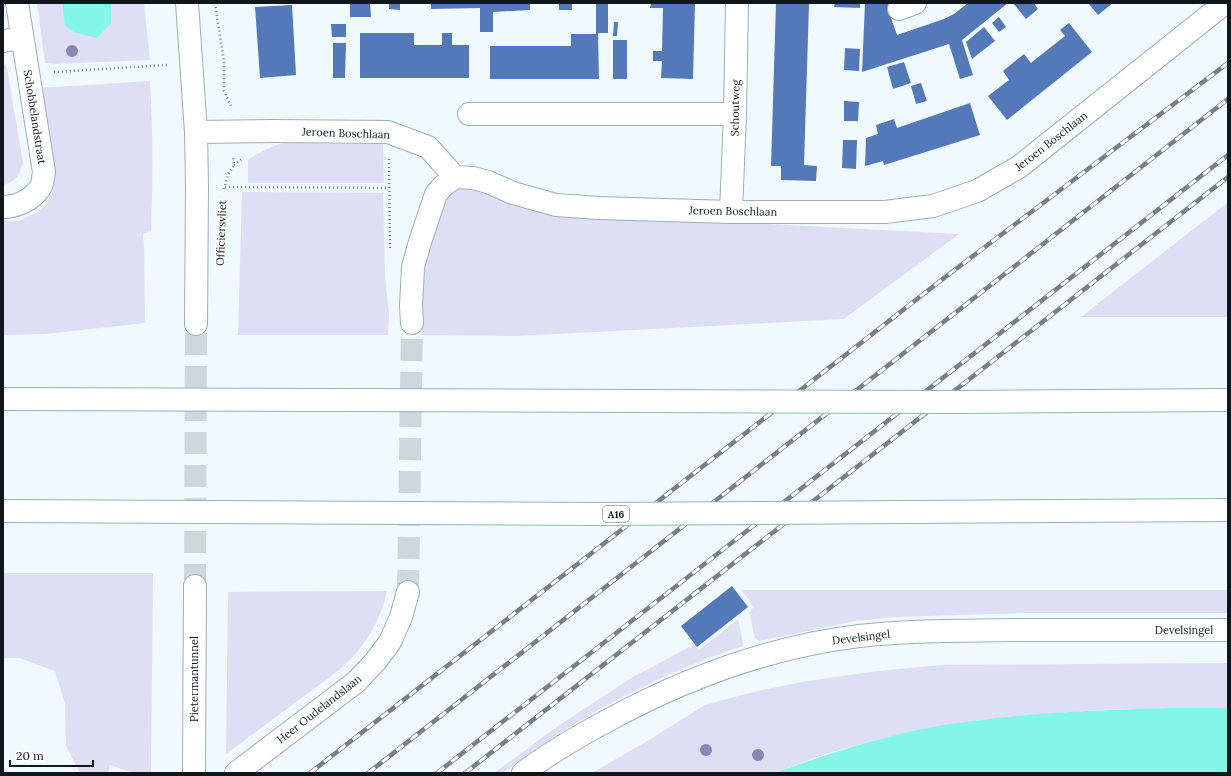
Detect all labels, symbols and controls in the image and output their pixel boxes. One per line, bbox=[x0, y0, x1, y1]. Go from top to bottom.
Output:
street label: Schobbelandstraat bbox=[21, 69, 49, 166]
street label: Schoutweg bbox=[728, 79, 743, 137]
street label: Jeroen Boschlaan bbox=[1011, 108, 1090, 174]
street label: Jeroen Boschlaan bbox=[301, 124, 391, 142]
street label: Officiersvliet bbox=[213, 199, 229, 266]
street label: Jeroen Boschlaan bbox=[688, 203, 778, 219]
road number: A16 bbox=[603, 506, 629, 522]
street label: Develsingel bbox=[1155, 623, 1213, 637]
street label: Develsingel bbox=[831, 626, 891, 648]
street label: Pietermantunnel bbox=[187, 636, 201, 722]
street label: Heer Oudelandslaan bbox=[274, 671, 364, 746]
scale bar bbox=[10, 742, 93, 768]
text: 20 m bbox=[16, 748, 44, 763]

